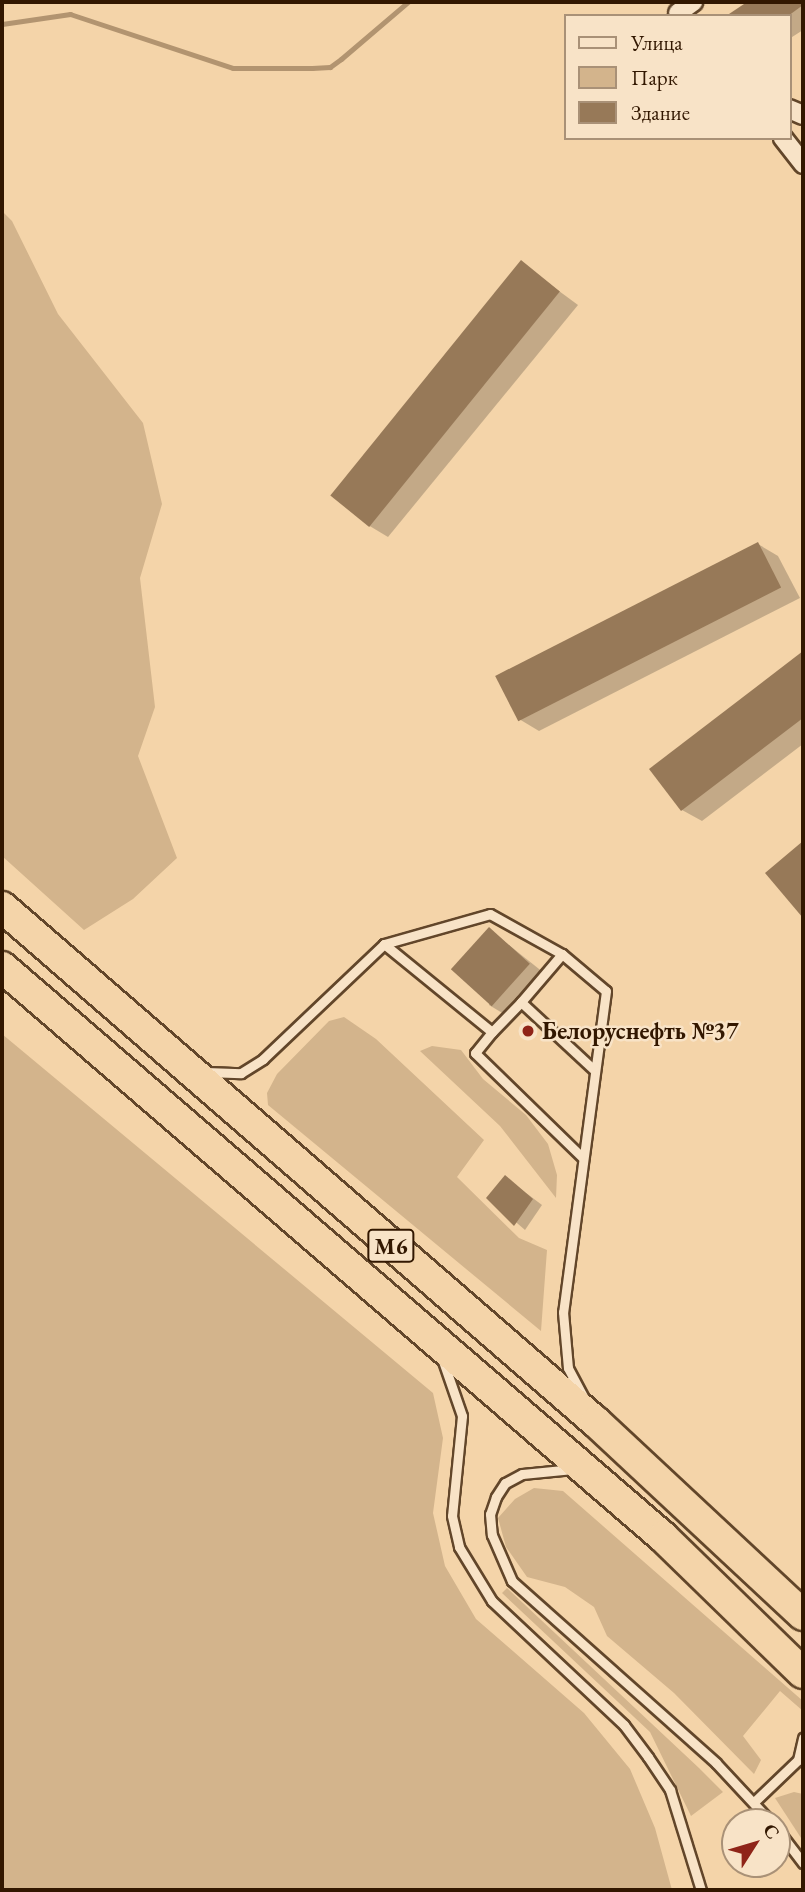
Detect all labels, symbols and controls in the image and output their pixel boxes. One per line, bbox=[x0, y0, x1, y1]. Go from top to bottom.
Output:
legend bbox=[564, 14, 791, 140]
text: Улица bbox=[631, 29, 683, 56]
text: Парк bbox=[631, 64, 678, 91]
text: Здание bbox=[631, 99, 690, 126]
place label: Белоруснефть №37 bbox=[542, 1017, 739, 1045]
marker: Белоруснефть №37 bbox=[520, 1023, 536, 1039]
road number: М6 bbox=[366, 1226, 416, 1266]
north arrow bbox=[721, 1808, 791, 1878]
text: С bbox=[758, 1818, 786, 1844]

